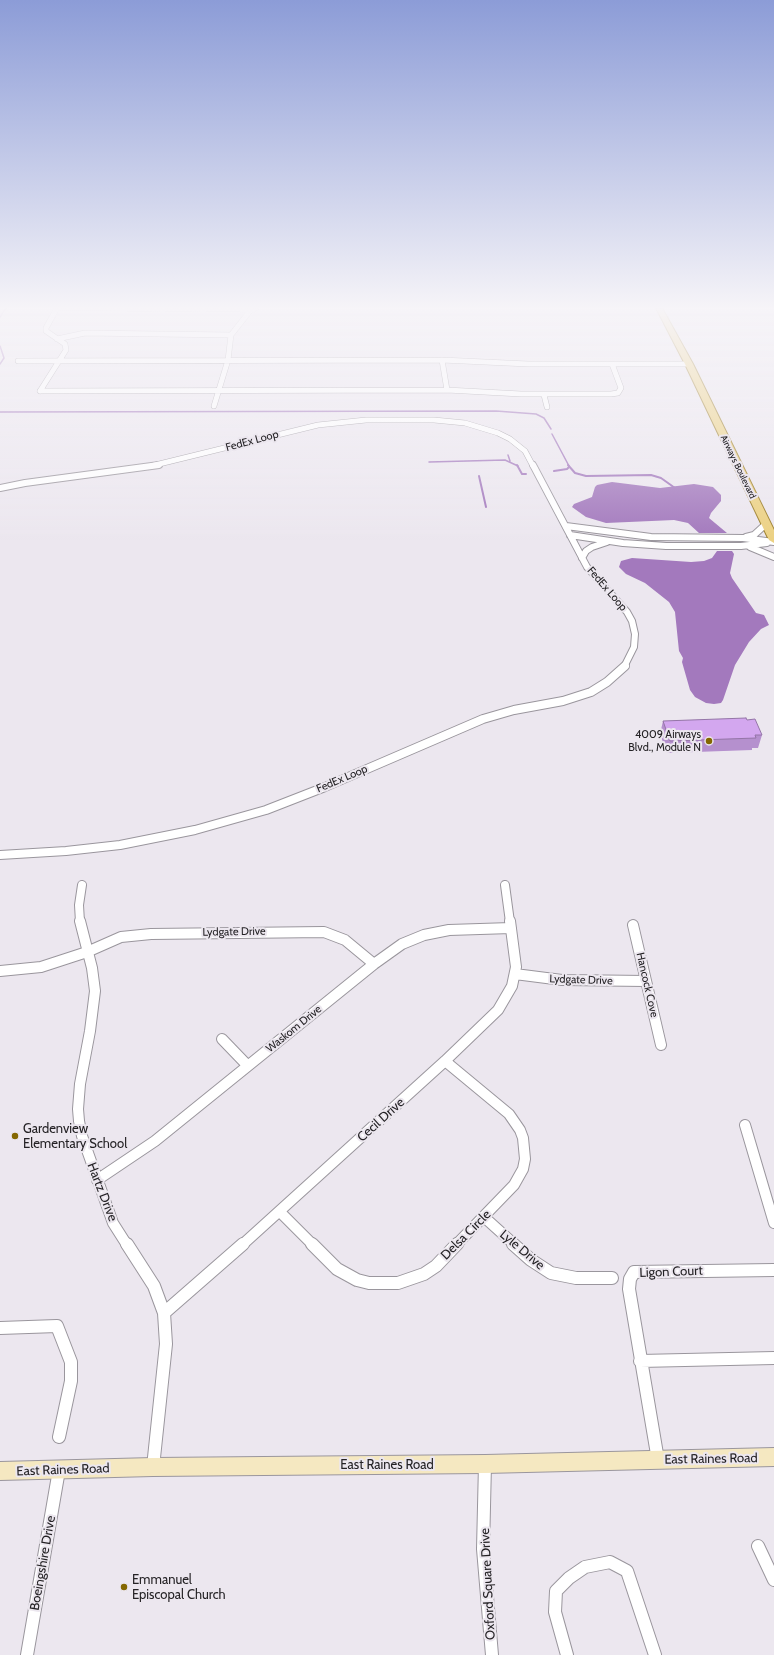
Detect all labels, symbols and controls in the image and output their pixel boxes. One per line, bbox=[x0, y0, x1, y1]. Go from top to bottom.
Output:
street label: FedEx Loop bbox=[224, 428, 280, 454]
street label: Airways Boulevard bbox=[718, 433, 758, 501]
street label: FedEx Loop bbox=[584, 564, 630, 614]
place label: 4009 Airways Blvd., Module N bbox=[628, 728, 701, 754]
marker: 4009 Airways Blvd., Module N bbox=[704, 736, 714, 746]
street label: FedEx Loop bbox=[314, 762, 370, 796]
street label: Lydgate Drive bbox=[202, 925, 266, 939]
street label: Hancock Cove bbox=[633, 951, 661, 1019]
street label: Lydgate Drive bbox=[549, 972, 613, 988]
street label: Waskom Drive bbox=[264, 1003, 324, 1055]
street label: Cecil Drive bbox=[354, 1095, 408, 1145]
place label: Gardenview Elementary School bbox=[23, 1121, 127, 1152]
marker: Gardenview Elementary School bbox=[10, 1131, 20, 1141]
street label: Hartz Drive bbox=[84, 1160, 120, 1224]
street label: Delsa Circle bbox=[438, 1207, 494, 1263]
street label: Lyle Drive bbox=[496, 1227, 548, 1273]
street label: Ligon Court bbox=[639, 1263, 703, 1281]
street label: East Raines Road bbox=[664, 1450, 758, 1468]
street label: East Raines Road bbox=[340, 1457, 434, 1473]
street label: East Raines Road bbox=[16, 1461, 110, 1479]
street label: Boeingshire Drive bbox=[27, 1514, 59, 1612]
street label: Oxford Square Drive bbox=[477, 1528, 499, 1640]
place label: Emmanuel Episcopal Church bbox=[132, 1572, 226, 1603]
marker: Emmanuel Episcopal Church bbox=[119, 1582, 129, 1592]

